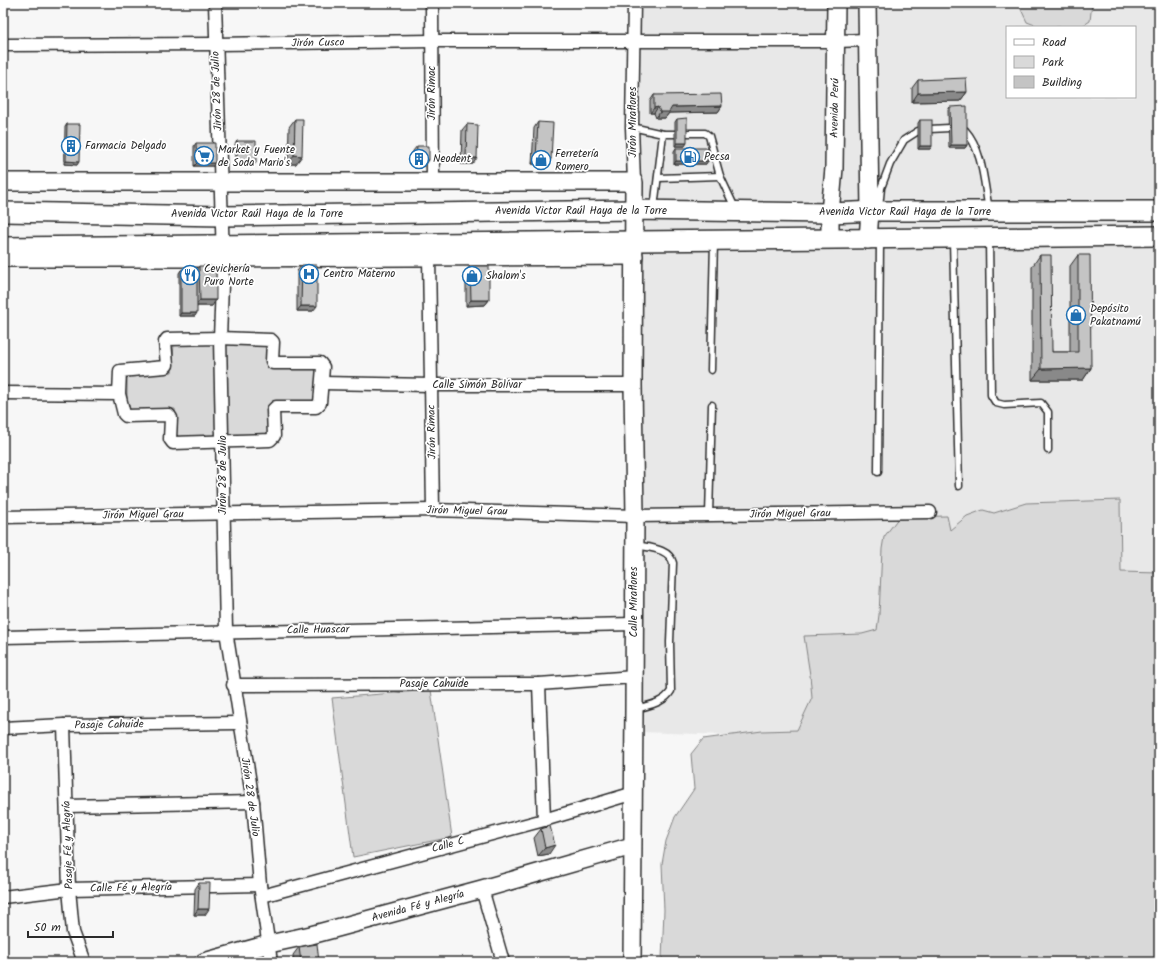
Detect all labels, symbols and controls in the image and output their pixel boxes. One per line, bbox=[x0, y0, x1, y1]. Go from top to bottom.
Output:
legend bbox=[1006, 26, 1136, 98]
text: Road bbox=[1042, 33, 1067, 52]
street label: Jirón Cusco bbox=[291, 34, 345, 52]
street label: Jirón 28 de Julio bbox=[207, 51, 227, 131]
text: Park bbox=[1042, 53, 1064, 72]
street label: Jirón Rimac bbox=[423, 66, 441, 120]
text: Building bbox=[1042, 73, 1082, 92]
street label: Avenida Perú bbox=[825, 77, 845, 138]
street label: Jirón Miraflores bbox=[624, 86, 642, 157]
building icon: Farmacia Delgado bbox=[60, 135, 82, 157]
place label: Farmacia Delgado bbox=[85, 137, 166, 155]
place label: Market y Fuente de Soda Mario's bbox=[218, 141, 295, 172]
supermarket icon: Market y Fuente de Soda Mario's bbox=[193, 145, 215, 167]
place label: Ferretería Romero bbox=[555, 145, 599, 176]
fuel station icon: Pecsa bbox=[679, 146, 701, 168]
building icon: Neodent bbox=[408, 148, 430, 170]
place label: Pecsa bbox=[704, 148, 730, 166]
shop icon: Ferretería Romero bbox=[530, 149, 552, 171]
place label: Neodent bbox=[433, 150, 472, 168]
street label: Avenida Victor Raúl Haya de la Torre bbox=[495, 202, 667, 220]
street label: Avenida Victor Raúl Haya de la Torre bbox=[819, 203, 991, 221]
street label: Avenida Victor Raúl Haya de la Torre bbox=[171, 205, 343, 223]
place label: Cevichería Puro Norte bbox=[204, 260, 254, 291]
hospital icon: Centro Materno bbox=[298, 263, 320, 285]
restaurant icon: Cevichería Puro Norte bbox=[179, 264, 201, 286]
place label: Centro Materno bbox=[323, 265, 395, 283]
shop icon: Shalom's bbox=[461, 265, 483, 287]
place label: Shalom's bbox=[486, 267, 526, 285]
place label: Depósito Pakatnamú bbox=[1090, 300, 1141, 331]
shop icon: Depósito Pakatnamú bbox=[1065, 304, 1087, 326]
street label: Calle Simón Bolívar bbox=[432, 376, 523, 394]
street label: Jirón Rimac bbox=[423, 404, 441, 459]
street label: Jirón 28 de Julio bbox=[214, 435, 232, 515]
street label: Jirón Miguel Grau bbox=[426, 501, 509, 521]
street label: Jirón Miguel Grau bbox=[749, 504, 832, 524]
street label: Jirón Miguel Grau bbox=[102, 505, 185, 525]
street label: Calle Miraflores bbox=[625, 566, 643, 637]
street label: Calle Huascar bbox=[286, 620, 351, 640]
street label: Pasaje Cahuide bbox=[399, 675, 469, 693]
street label: Pasaje Cahuide bbox=[74, 715, 144, 735]
street label: Jirón 28 de Julio bbox=[236, 756, 264, 838]
street label: Pasaje Fé y Alegría bbox=[57, 800, 79, 890]
street label: Calle C bbox=[430, 832, 467, 858]
street label: Calle Fé y Alegría bbox=[90, 878, 172, 898]
street label: Avenida Fé y Alegría bbox=[370, 885, 466, 927]
scale bar bbox=[28, 913, 113, 939]
text: 50 m bbox=[34, 918, 61, 937]

